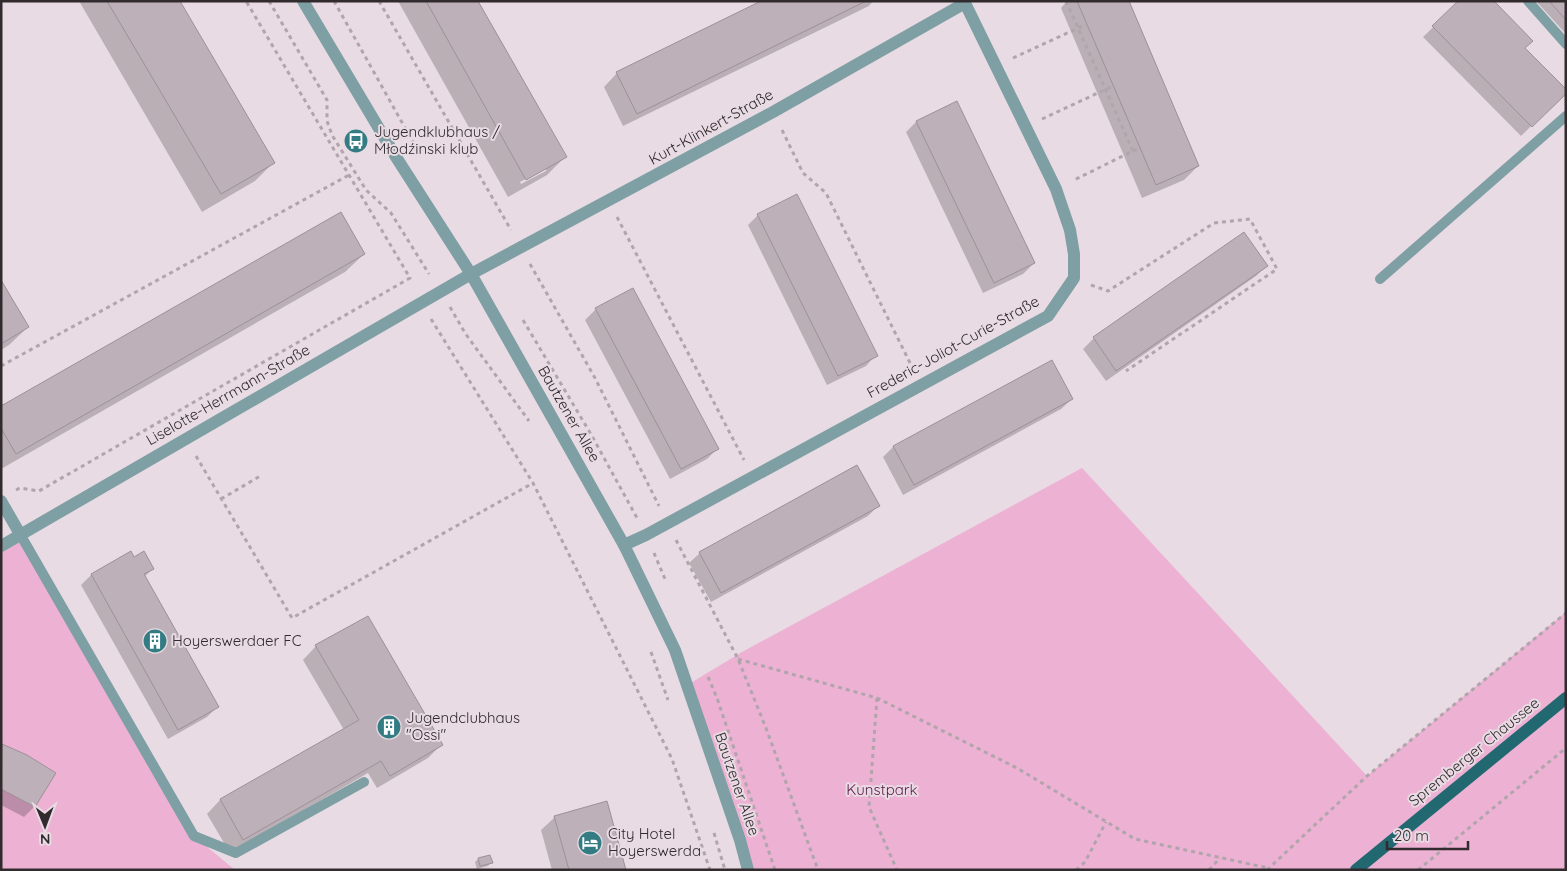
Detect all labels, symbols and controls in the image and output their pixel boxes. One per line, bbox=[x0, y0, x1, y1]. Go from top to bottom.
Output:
street label: Kurt-Klinkert-Straße bbox=[645, 84, 776, 169]
place label: Jugendklubhaus / Młodźinski klub bbox=[374, 122, 500, 158]
bus stop icon: Jugendklubhaus / Młodźinski klub bbox=[343, 128, 369, 154]
street label: Frederic-Joliot-Curie-Straße bbox=[863, 291, 1042, 402]
street label: Liselotte-Herrmann-Straße bbox=[142, 340, 313, 449]
street label: Bautzener Allee bbox=[534, 362, 605, 465]
building icon: Hoyerswerdaer FC bbox=[142, 628, 168, 654]
place label: Hoyerswerdaer FC bbox=[172, 631, 302, 650]
street label: Spremberger Chaussee bbox=[1405, 693, 1543, 810]
place label: Jugendclubhaus "Ossi" bbox=[406, 708, 520, 744]
building icon: Jugendclubhaus "Ossi" bbox=[376, 714, 402, 740]
street label: Bautzener Allee bbox=[711, 730, 764, 838]
park label: Kunstpark bbox=[846, 780, 918, 799]
north arrow bbox=[20, 801, 70, 851]
scale bar bbox=[1387, 818, 1468, 850]
place label: City Hotel Hoyerswerda bbox=[608, 824, 701, 860]
text: 20 m bbox=[1394, 826, 1429, 845]
text: N bbox=[40, 830, 51, 848]
hotel icon: City Hotel Hoyerswerda bbox=[577, 830, 603, 856]

